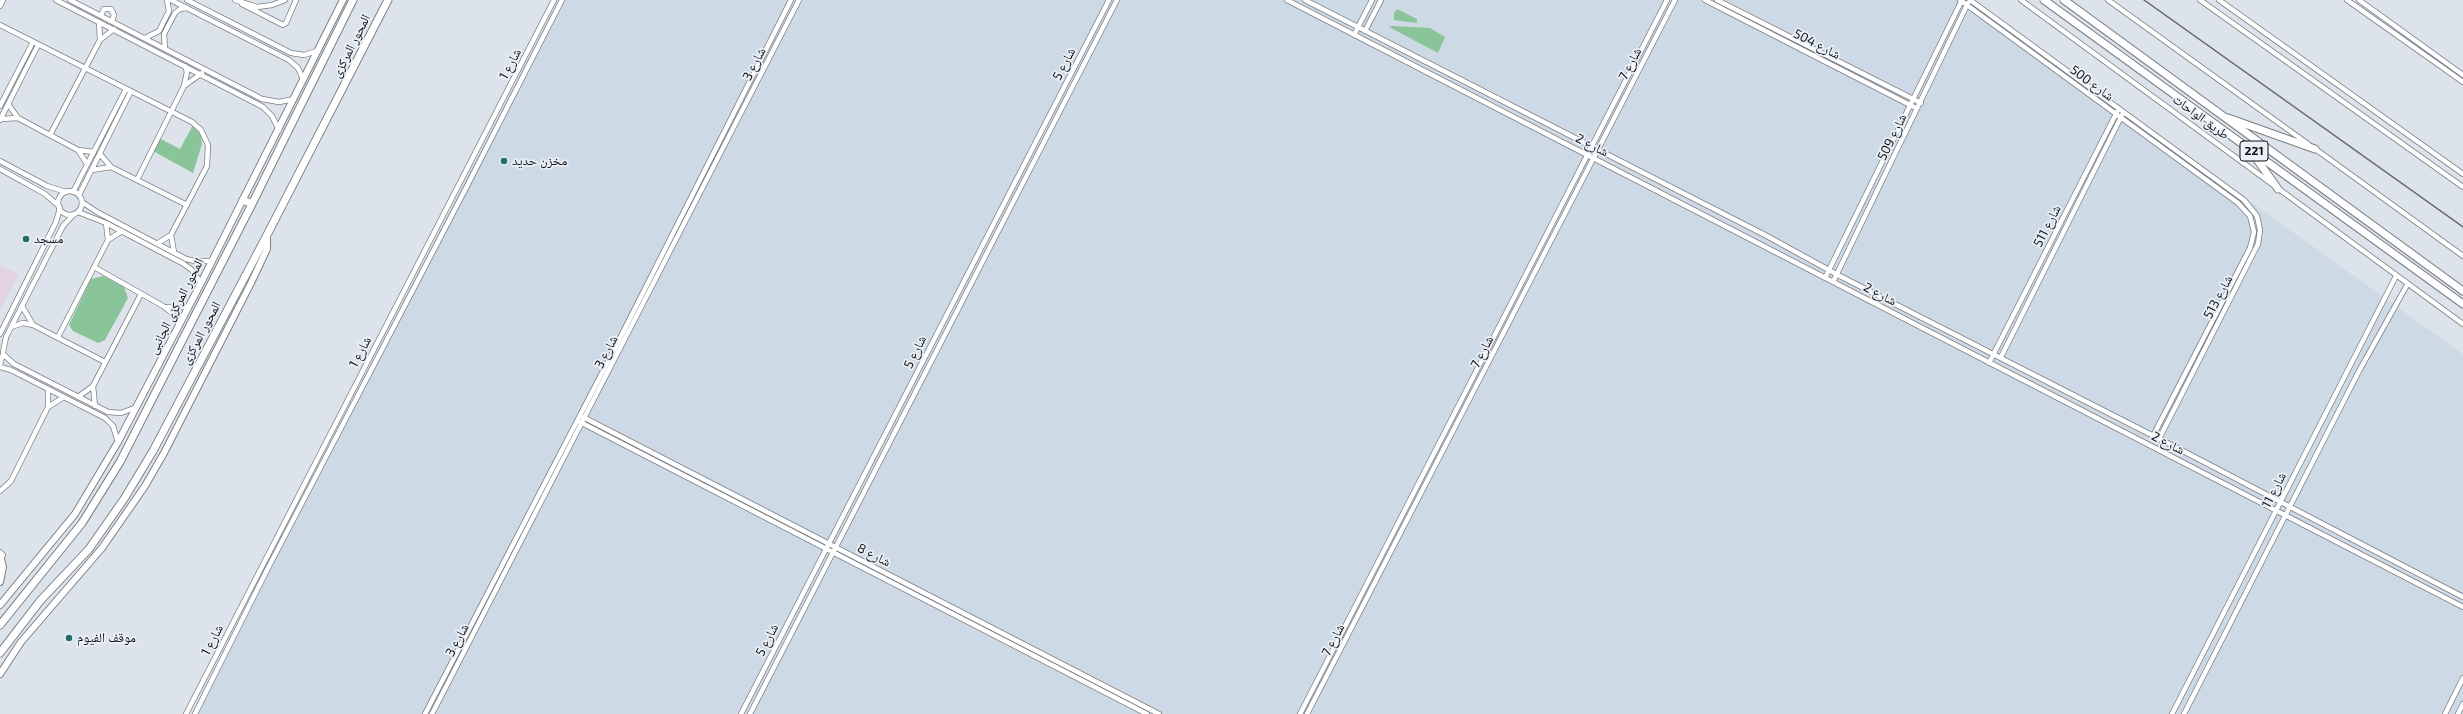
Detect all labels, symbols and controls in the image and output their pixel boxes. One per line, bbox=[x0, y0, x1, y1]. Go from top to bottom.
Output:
street label: المحور المركزى bbox=[328, 12, 374, 80]
street label: شارع 504 bbox=[1791, 26, 1843, 62]
street label: شارع 3 bbox=[739, 45, 769, 83]
street label: شارع 5 bbox=[1049, 45, 1079, 83]
street label: شارع 7 bbox=[1615, 45, 1645, 83]
street label: شارع 1 bbox=[496, 46, 524, 82]
street label: شارع 500 bbox=[2067, 62, 2117, 104]
street label: طريق الواحات bbox=[2170, 91, 2232, 143]
street label: شارع 509 bbox=[1874, 111, 1910, 163]
street label: شارع 2 bbox=[1573, 130, 1611, 160]
road number: 221 bbox=[2240, 141, 2268, 161]
place label: مخزن حديد bbox=[512, 153, 567, 169]
marker: مخزن حديد bbox=[499, 156, 509, 166]
street label: شارع 511 bbox=[2030, 202, 2064, 250]
place label: مسجد bbox=[34, 231, 63, 247]
marker: مسجد bbox=[21, 234, 31, 244]
street label: المحور المركزى الجانبى bbox=[145, 255, 207, 357]
street label: شارع 513 bbox=[2200, 273, 2236, 321]
street label: شارع 2 bbox=[1861, 279, 1899, 309]
street label: المحور المركزى bbox=[178, 299, 224, 367]
street label: شارع 3 bbox=[591, 333, 621, 371]
street label: شارع 5 bbox=[900, 333, 930, 371]
street label: شارع 7 bbox=[1467, 333, 1497, 371]
street label: شارع 1 bbox=[345, 334, 375, 370]
street label: شارع 2 bbox=[2149, 428, 2187, 458]
street label: شارع 11 bbox=[2258, 470, 2290, 510]
street label: شارع 8 bbox=[855, 540, 893, 570]
street label: شارع 3 bbox=[442, 621, 472, 659]
street label: شارع 5 bbox=[752, 621, 782, 659]
street label: شارع 7 bbox=[1318, 621, 1348, 659]
street label: شارع 1 bbox=[198, 622, 226, 658]
place label: موقف الفيوم bbox=[77, 630, 136, 646]
marker: موقف الفيوم bbox=[64, 633, 74, 643]

